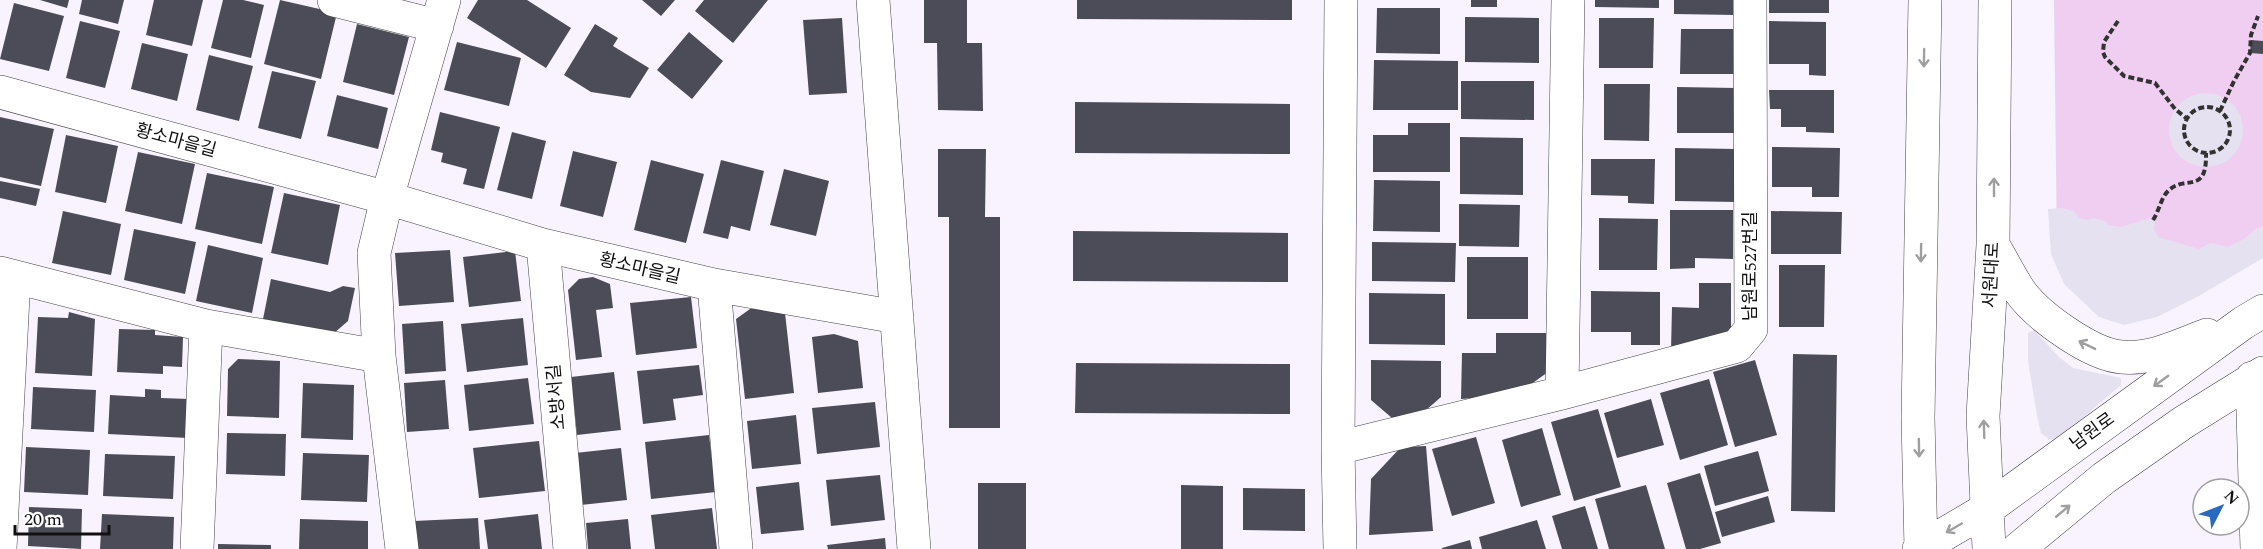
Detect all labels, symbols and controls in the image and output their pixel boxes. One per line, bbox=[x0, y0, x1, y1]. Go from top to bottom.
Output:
one-way arrow bbox=[1919, 48, 1930, 68]
street label: 황소마을길 bbox=[132, 117, 219, 164]
one-way arrow bbox=[1988, 177, 2000, 197]
street label: 남원로527번길 bbox=[1737, 211, 1764, 321]
street label: 서원대로 bbox=[1976, 241, 2007, 309]
one-way arrow bbox=[1915, 243, 1927, 263]
street label: 황소마을길 bbox=[597, 246, 683, 291]
one-way arrow bbox=[2079, 338, 2097, 350]
street label: 소방서길 bbox=[540, 363, 573, 431]
one-way arrow bbox=[2153, 375, 2169, 387]
street label: 남원로 bbox=[2064, 406, 2120, 457]
one-way arrow bbox=[1978, 420, 1989, 440]
one-way arrow bbox=[1913, 438, 1924, 458]
north arrow bbox=[2191, 477, 2251, 537]
text: N bbox=[2218, 485, 2245, 511]
scale bar bbox=[15, 498, 110, 536]
one-way arrow bbox=[2055, 505, 2071, 518]
text: 20 m bbox=[24, 506, 62, 533]
one-way arrow bbox=[1946, 523, 1963, 535]

